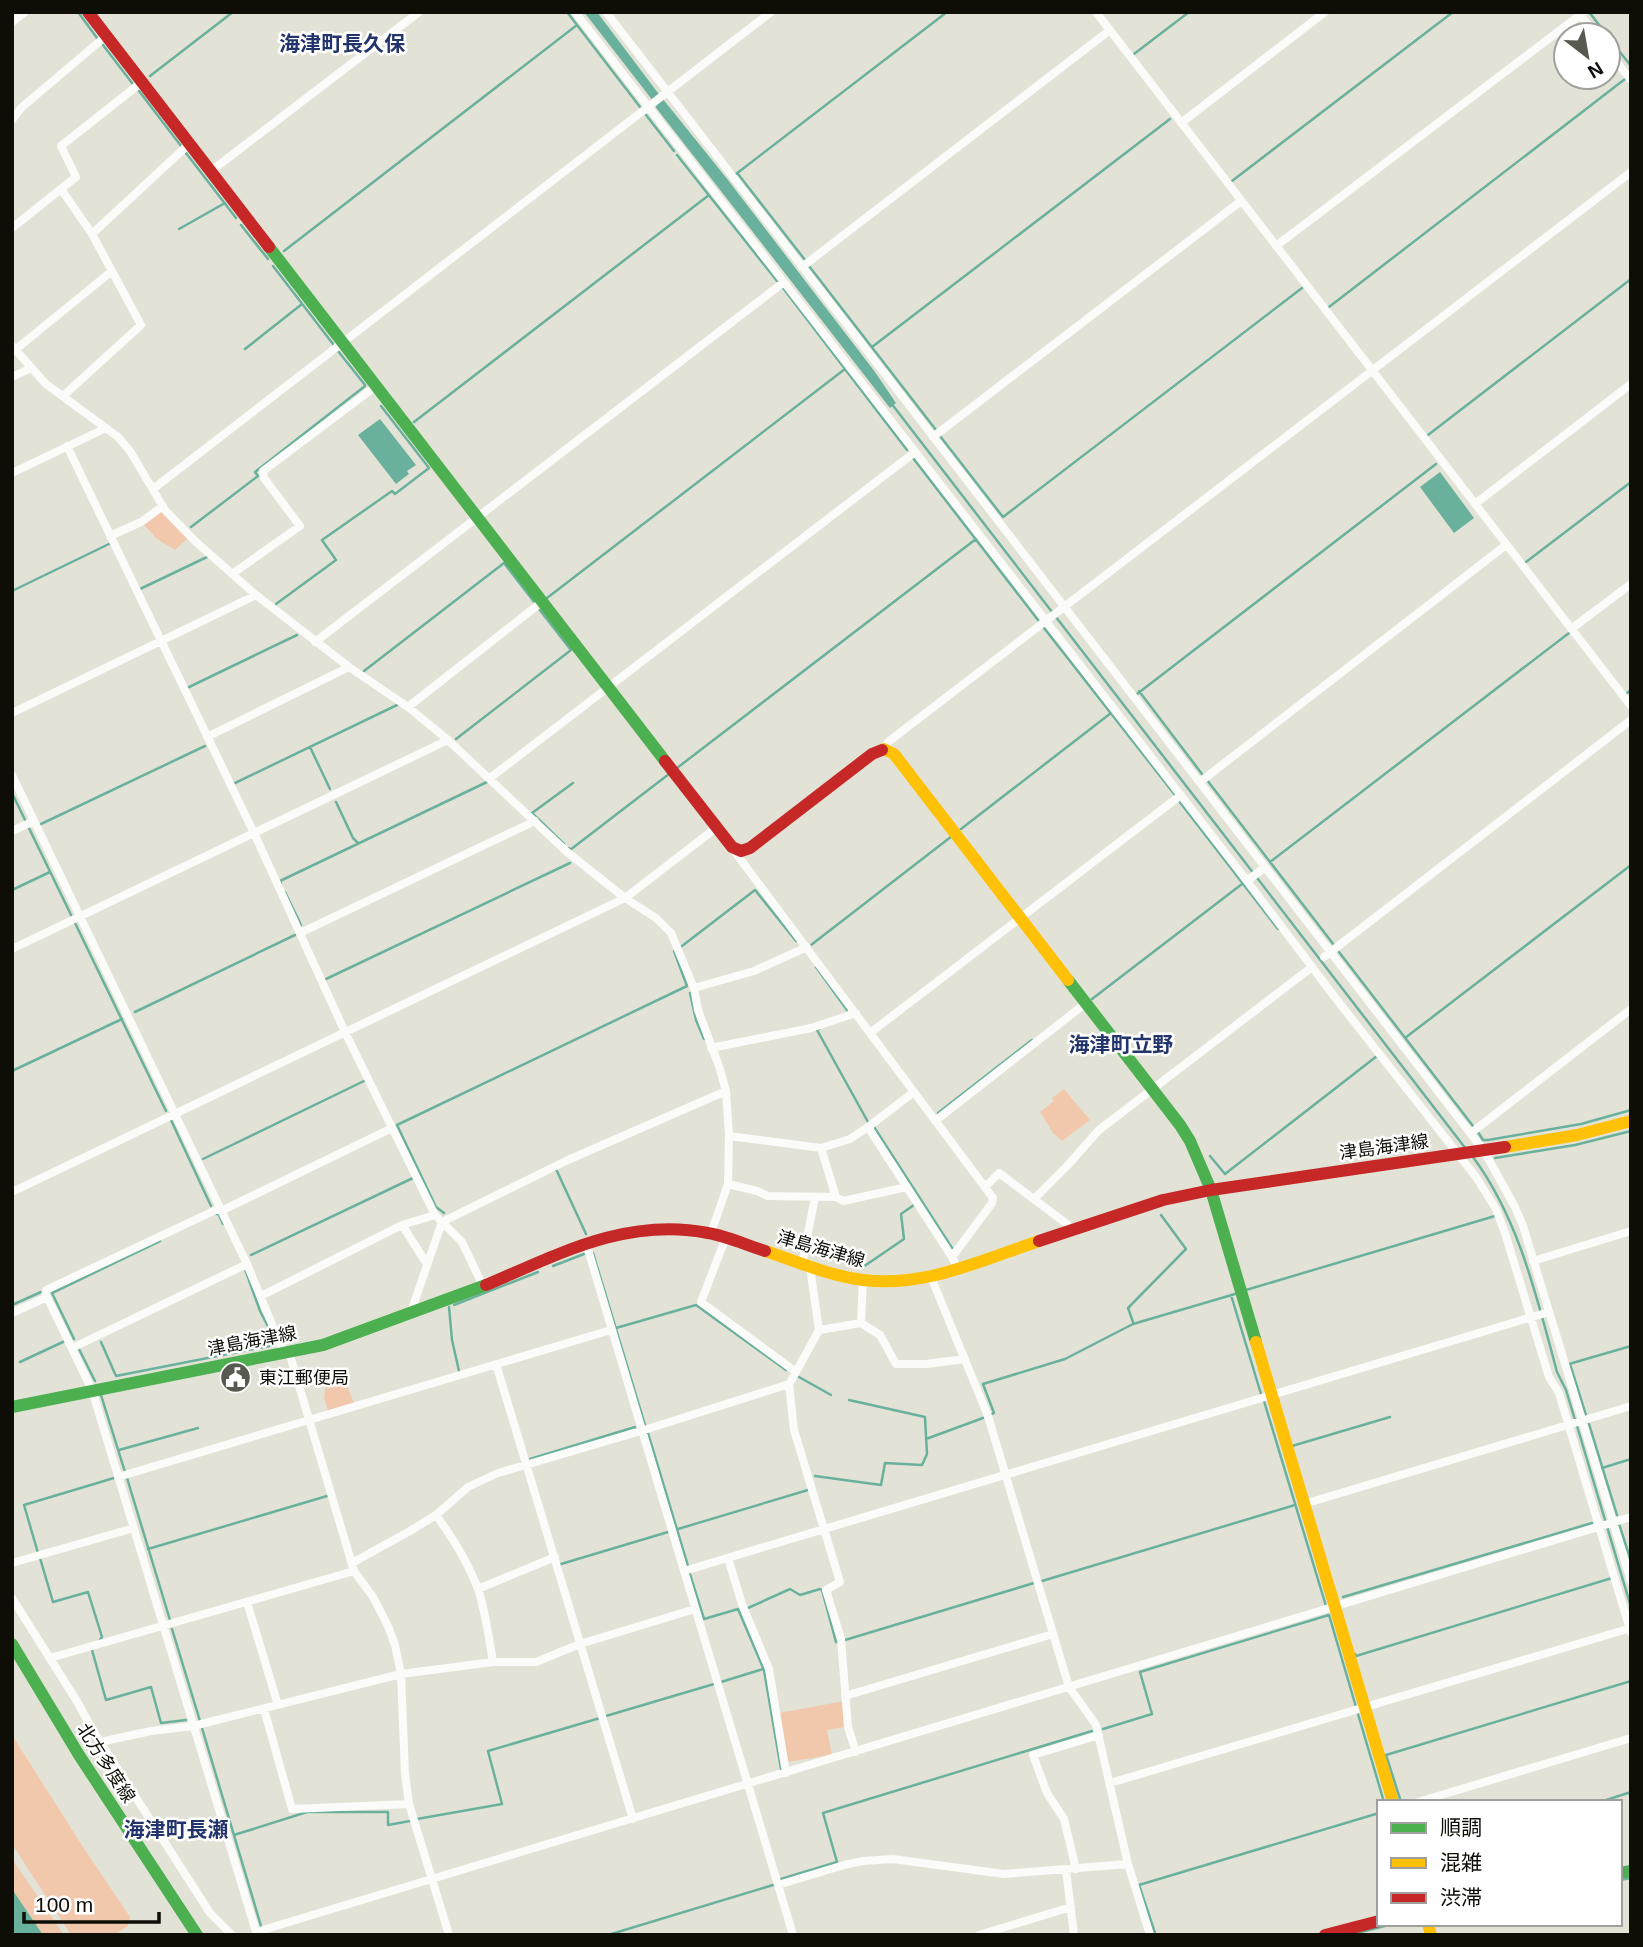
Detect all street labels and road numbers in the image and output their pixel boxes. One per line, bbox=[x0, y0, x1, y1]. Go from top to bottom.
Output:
street label: 津島海津線 bbox=[1338, 1131, 1430, 1163]
street label: 津島海津線 bbox=[775, 1227, 867, 1271]
street label: 津島海津線 bbox=[206, 1323, 298, 1359]
street label: 北方多度線 bbox=[73, 1720, 139, 1806]

